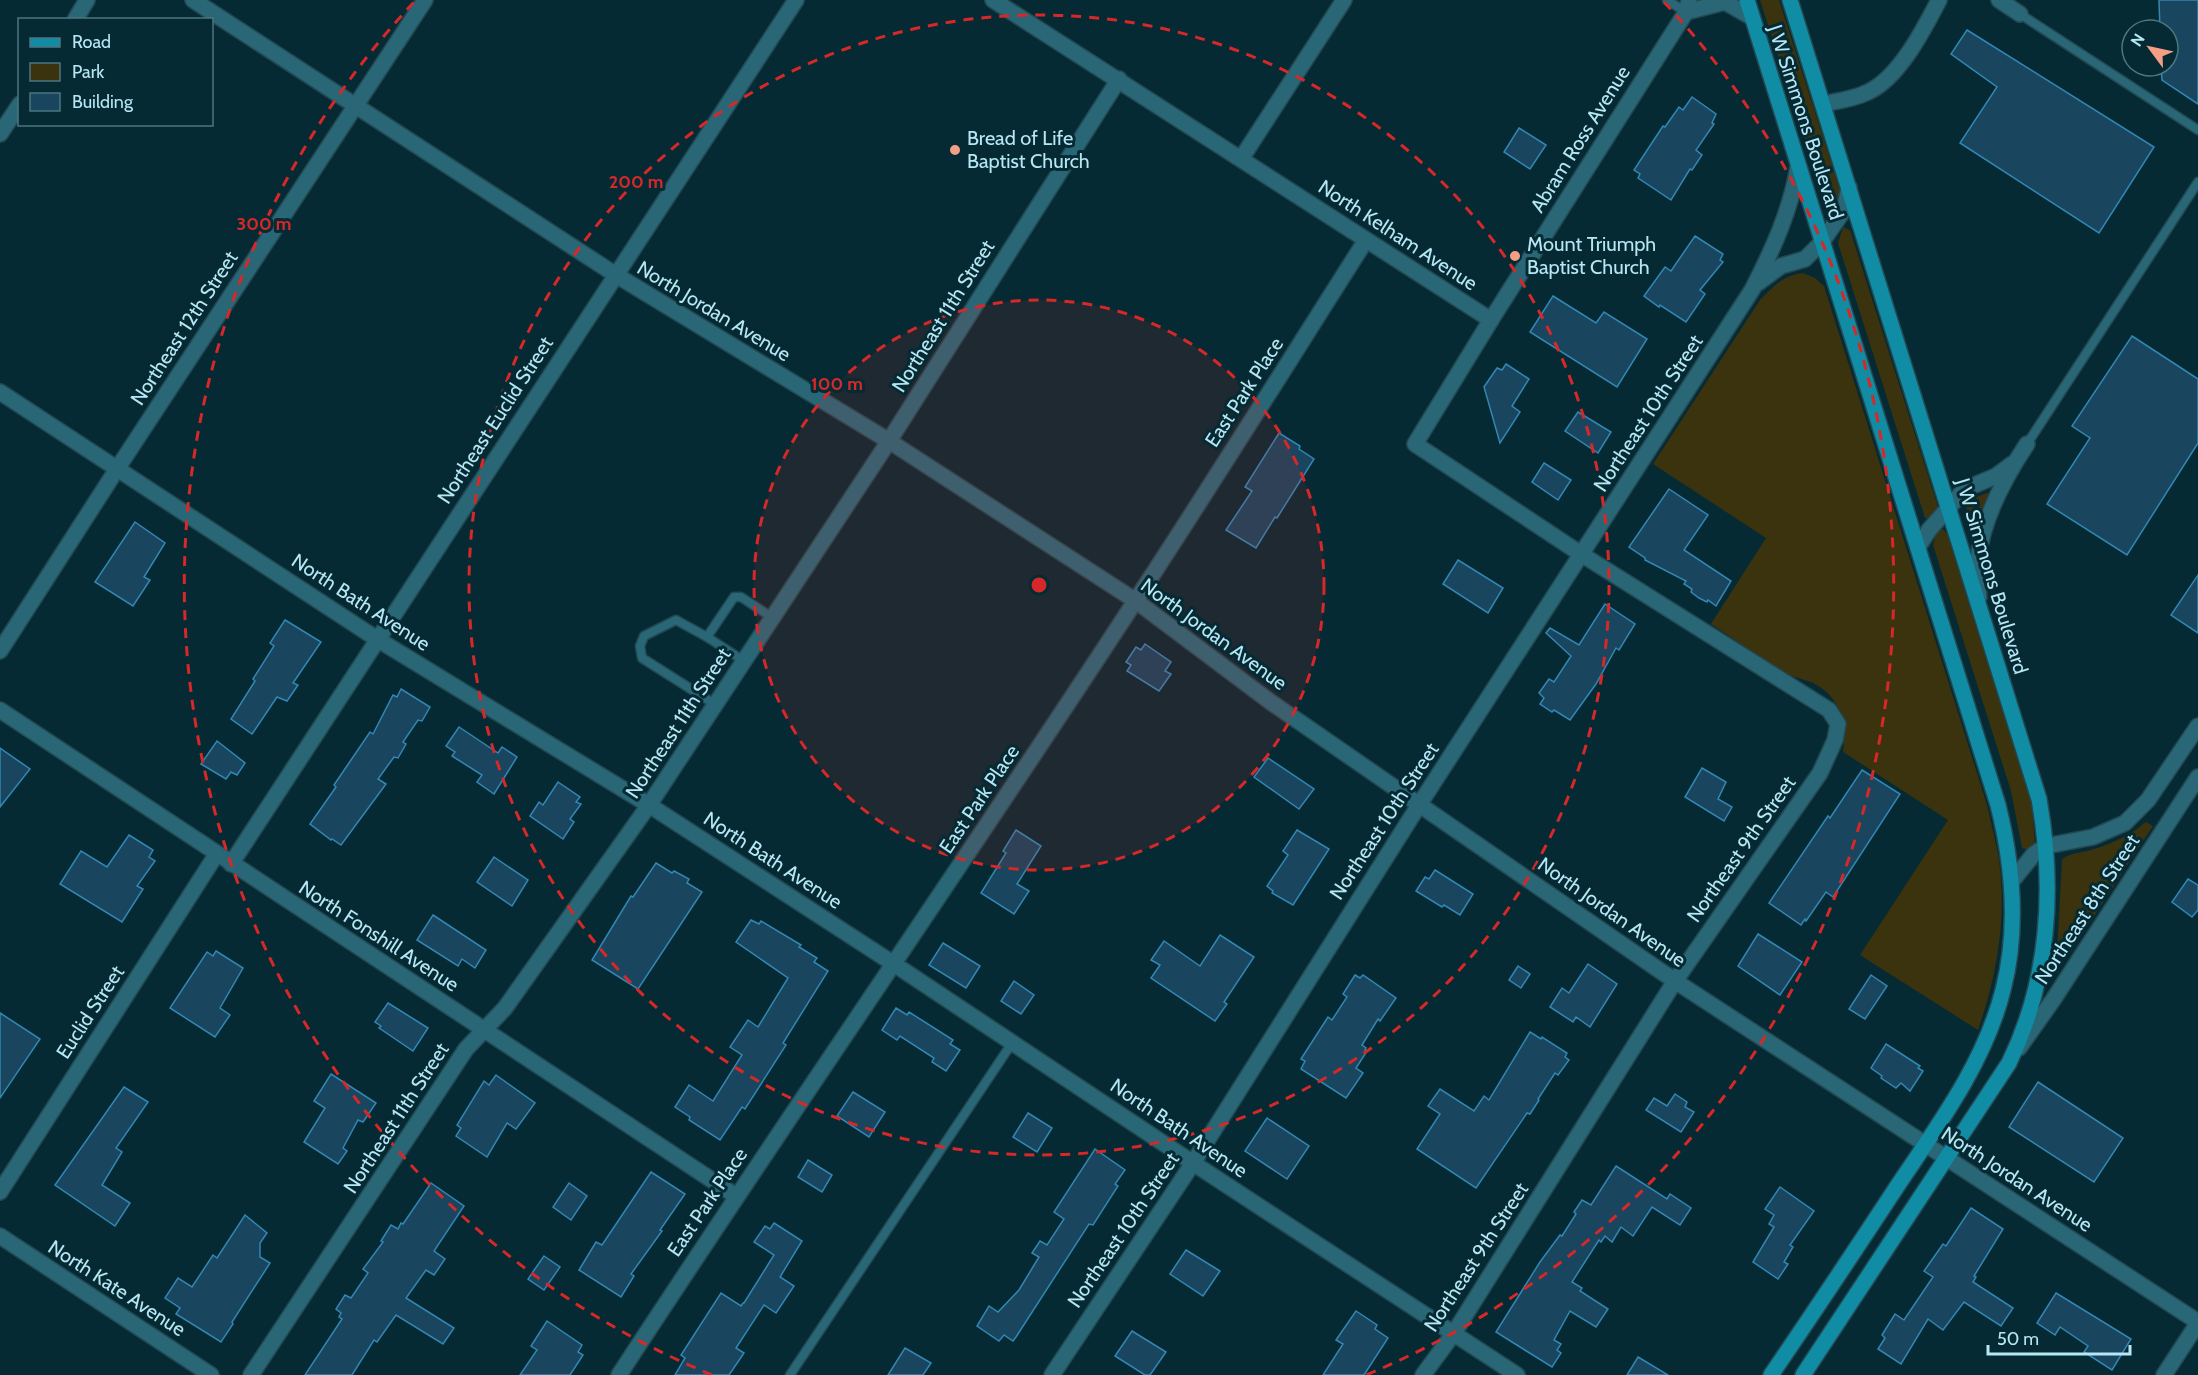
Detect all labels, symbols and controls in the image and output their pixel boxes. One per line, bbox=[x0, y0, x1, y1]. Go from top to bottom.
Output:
legend bbox=[18, 18, 213, 126]
north arrow bbox=[2120, 18, 2180, 78]
street label: J W Simmons Boulevard bbox=[1763, 21, 1849, 223]
text: N bbox=[2127, 30, 2149, 50]
text: Road bbox=[72, 31, 111, 53]
text: Park bbox=[72, 61, 105, 83]
street label: Abram Ross Avenue bbox=[1525, 61, 1635, 217]
text: Building bbox=[72, 91, 134, 113]
place label: Bread of Life Baptist Church bbox=[967, 126, 1090, 173]
marker: Bread of Life Baptist Church bbox=[948, 143, 962, 157]
text: 200 m bbox=[609, 171, 663, 193]
street label: North Kelham Avenue bbox=[1314, 175, 1482, 295]
text: 300 m bbox=[237, 213, 291, 235]
place label: Mount Triumph Baptist Church bbox=[1527, 232, 1656, 279]
street label: Northeast 11th Street bbox=[887, 235, 1000, 396]
street label: Northeast 12th Street bbox=[125, 246, 243, 409]
marker: Mount Triumph Baptist Church bbox=[1508, 249, 1522, 263]
street label: North Jordan Avenue bbox=[633, 256, 795, 366]
street label: Northeast 10th Street bbox=[1588, 330, 1708, 496]
street label: Northeast Euclid Street bbox=[432, 332, 558, 508]
street label: East Park Place bbox=[1200, 333, 1288, 451]
text: 100 m bbox=[811, 373, 863, 395]
street label: J W Simmons Boulevard bbox=[1950, 474, 2033, 677]
street label: North Bath Avenue bbox=[287, 548, 435, 656]
street label: North Jordan Avenue bbox=[1136, 573, 1292, 695]
centre of rings bbox=[1029, 575, 1049, 595]
street label: Northeast 11th Street bbox=[620, 643, 736, 803]
street label: Northeast 10th Street bbox=[1324, 738, 1444, 904]
street label: East Park Place bbox=[934, 740, 1024, 858]
street label: Northeast 9th Street bbox=[1682, 771, 1801, 927]
street label: North Bath Avenue bbox=[699, 806, 847, 914]
street label: Northeast 8th Street bbox=[2030, 829, 2144, 988]
street label: North Jordan Avenue bbox=[1533, 852, 1691, 972]
street label: North Fonshill Avenue bbox=[295, 875, 463, 997]
street label: Euclid Street bbox=[51, 961, 129, 1063]
street label: Northeast 11th Street bbox=[338, 1038, 454, 1198]
street label: North Bath Avenue bbox=[1106, 1073, 1252, 1183]
street label: North Jordan Avenue bbox=[1937, 1121, 2097, 1237]
street label: East Park Place bbox=[662, 1143, 752, 1261]
street label: Northeast 10th Street bbox=[1062, 1148, 1184, 1312]
street label: Northeast 9th Street bbox=[1419, 1178, 1533, 1336]
street label: North Kate Avenue bbox=[44, 1235, 190, 1341]
scale bar bbox=[1988, 1318, 2130, 1356]
text: 50 m bbox=[1997, 1328, 2039, 1350]

